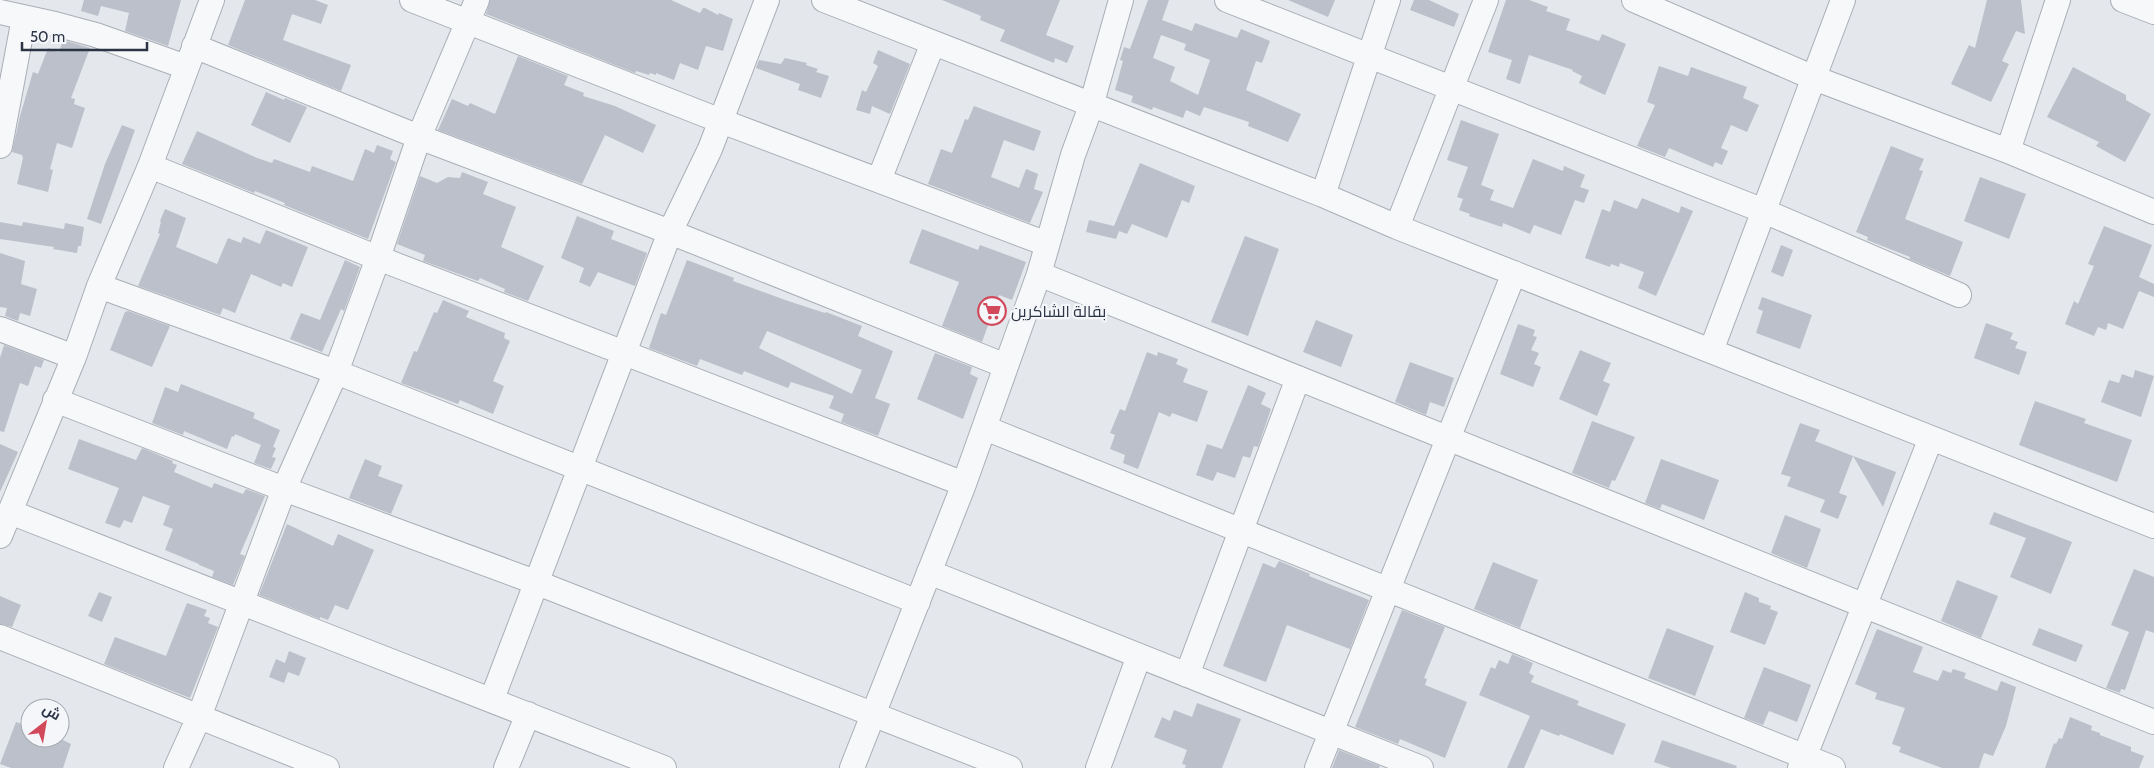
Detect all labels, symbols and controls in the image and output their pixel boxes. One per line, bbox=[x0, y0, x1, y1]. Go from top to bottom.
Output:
scale bar bbox=[22, 20, 148, 52]
text: 50 m bbox=[30, 28, 65, 46]
supermarket icon: بقالة الشاكرين bbox=[977, 296, 1007, 326]
place label: بقالة الشاكرين bbox=[1011, 302, 1106, 322]
north arrow bbox=[20, 698, 70, 748]
text: ش bbox=[39, 700, 64, 724]

